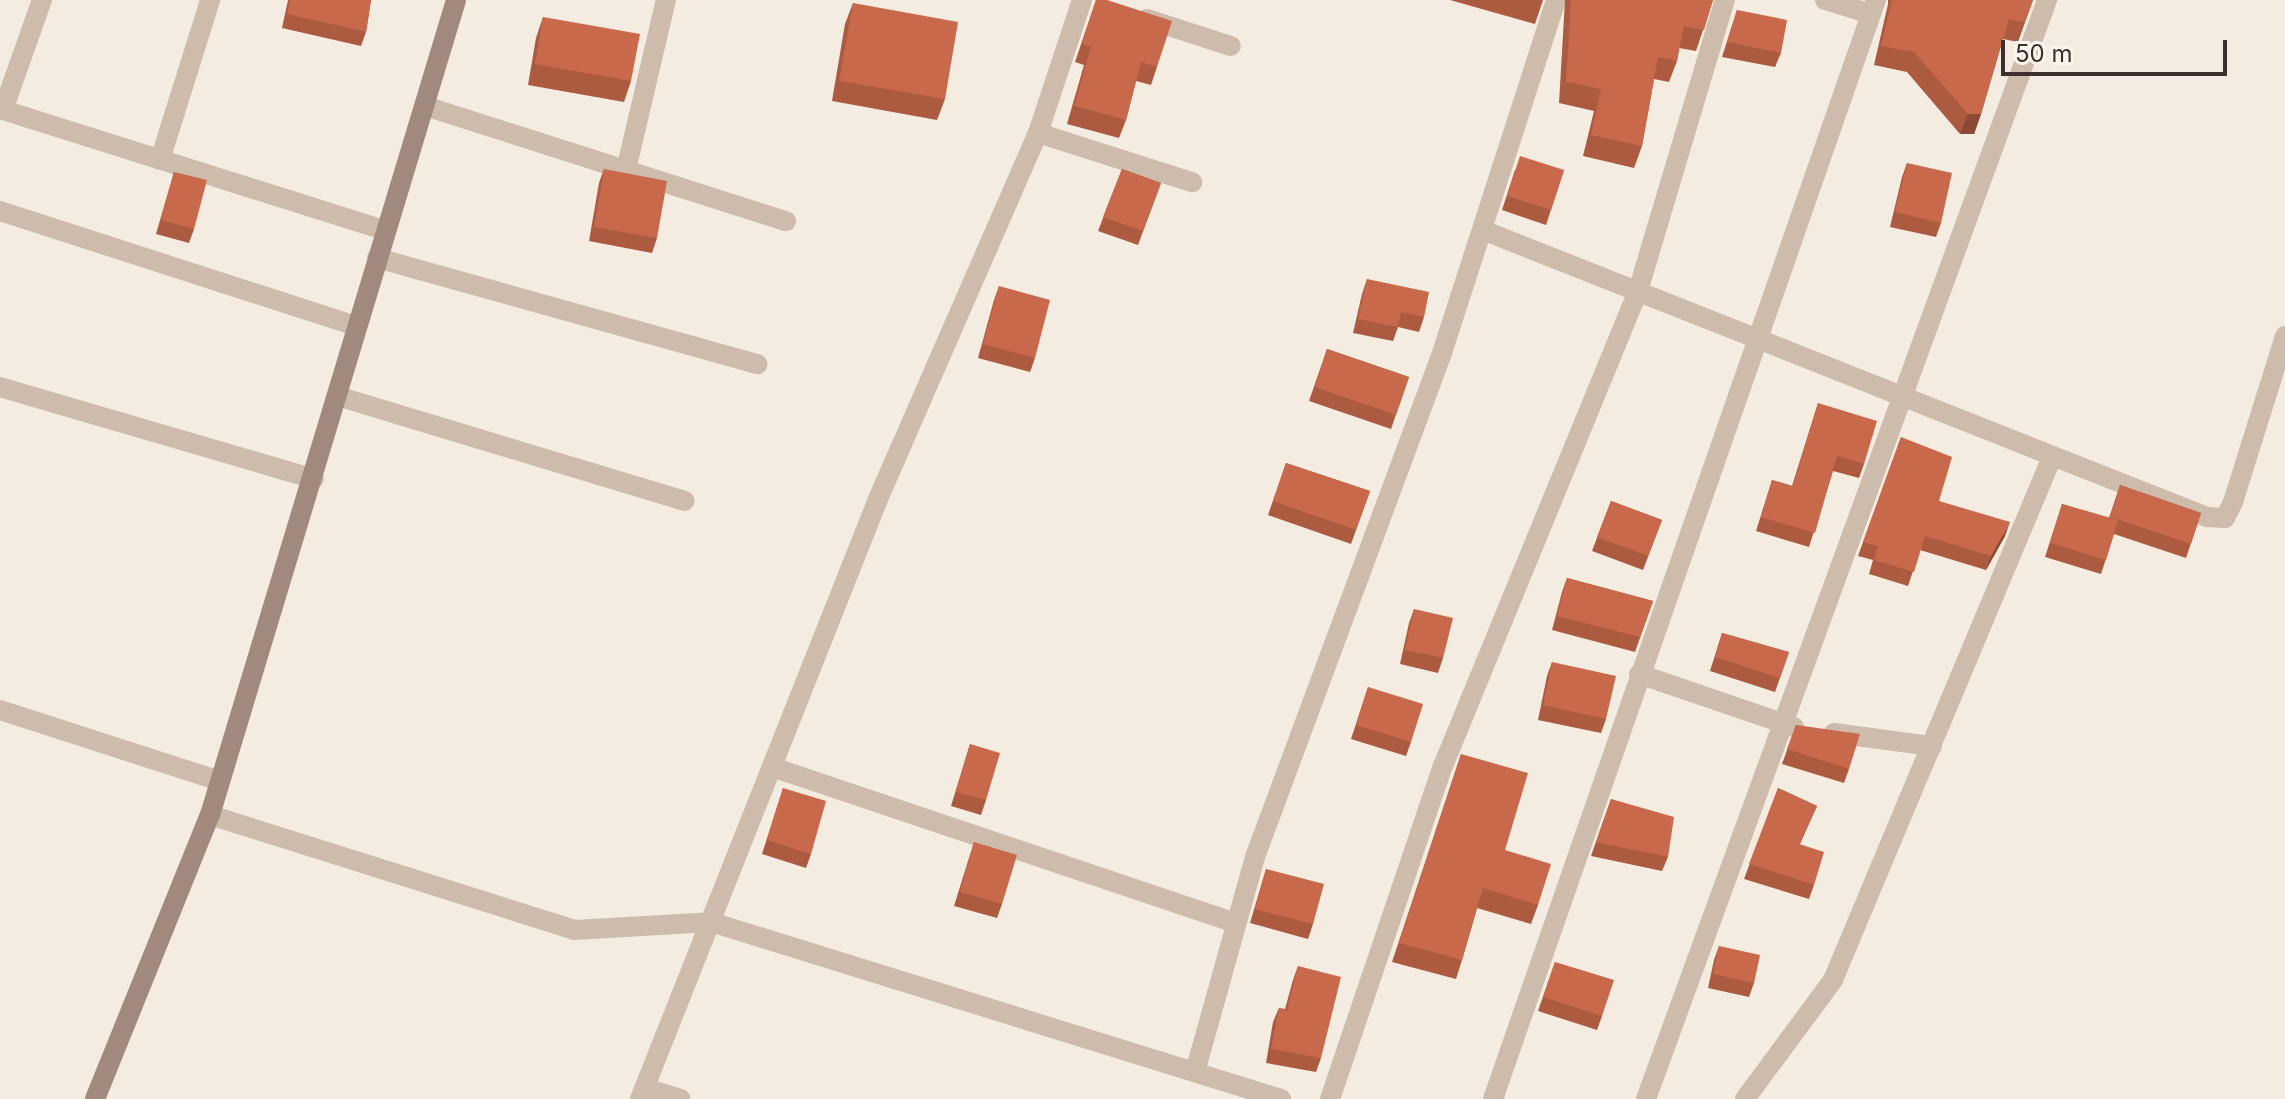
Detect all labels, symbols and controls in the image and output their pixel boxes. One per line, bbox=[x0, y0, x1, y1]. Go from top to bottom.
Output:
scale bar bbox=[2005, 24, 2231, 74]
text: 50 m bbox=[2015, 39, 2073, 68]

